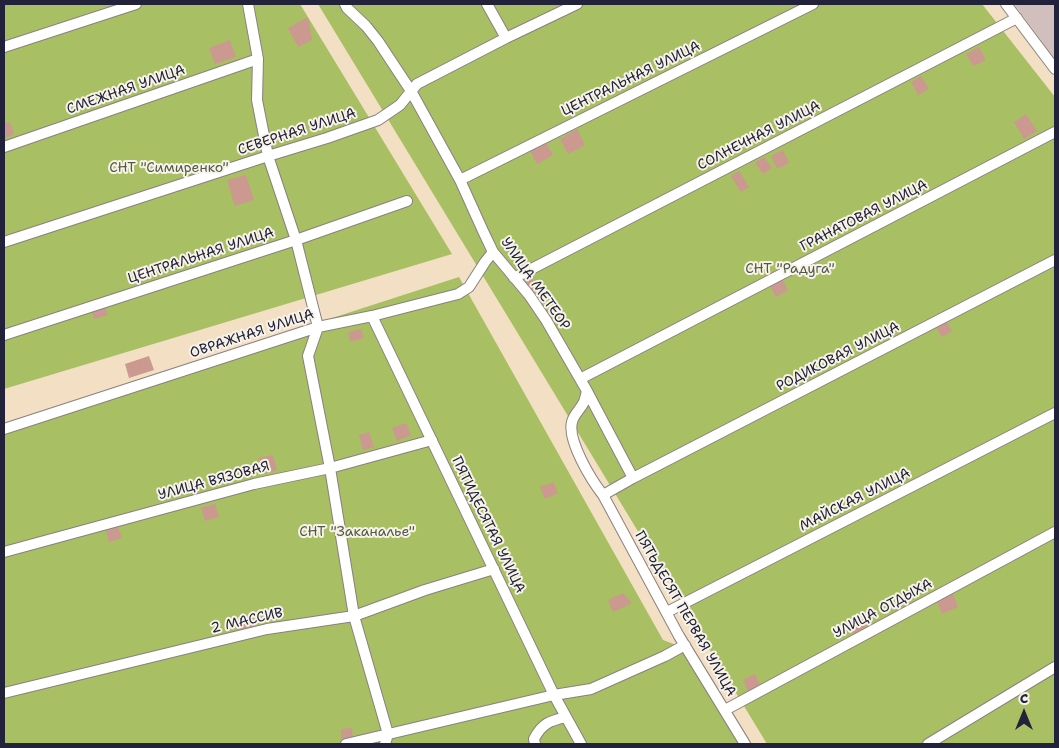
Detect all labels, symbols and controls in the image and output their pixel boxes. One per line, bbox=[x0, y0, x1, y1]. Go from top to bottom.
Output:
street label: ЦЕНТРАЛЬНАЯ УЛИЦА bbox=[559, 38, 703, 120]
street label: СМЕЖНАЯ УЛИЦА bbox=[65, 62, 187, 118]
street label: СОЛНЕЧНАЯ УЛИЦА bbox=[695, 98, 823, 174]
street label: СЕВЕРНАЯ УЛИЦА bbox=[236, 105, 358, 159]
park label: СНТ "Симиренко" bbox=[109, 160, 229, 176]
street label: ГРАНАТОВАЯ УЛИЦА bbox=[798, 177, 930, 255]
street label: ЦЕНТРАЛЬНАЯ УЛИЦА bbox=[126, 224, 276, 288]
street label: УЛИЦА МЕТЕОР bbox=[497, 234, 573, 334]
park label: СНТ "Радуга" bbox=[745, 261, 835, 277]
street label: ОВРАЖНАЯ УЛИЦА bbox=[188, 306, 316, 362]
street label: РОДИКОВАЯ УЛИЦА bbox=[774, 319, 902, 395]
street label: ПЯТИДЕСЯТАЯ УЛИЦА bbox=[448, 454, 528, 596]
street label: УЛИЦА ВЯЗОВАЯ bbox=[156, 458, 272, 504]
street label: МАЙСКАЯ УЛИЦА bbox=[797, 465, 913, 535]
park label: СНТ "Заканалье" bbox=[299, 524, 415, 540]
street label: ПЯТЬДЕСЯТ ПЕРВАЯ УЛИЦА bbox=[631, 528, 739, 700]
street label: УЛИЦА ОТДЫХА bbox=[830, 576, 936, 642]
street label: 2 МАССИВ bbox=[209, 605, 285, 637]
north arrow bbox=[999, 688, 1049, 738]
text: С bbox=[1020, 689, 1028, 707]

